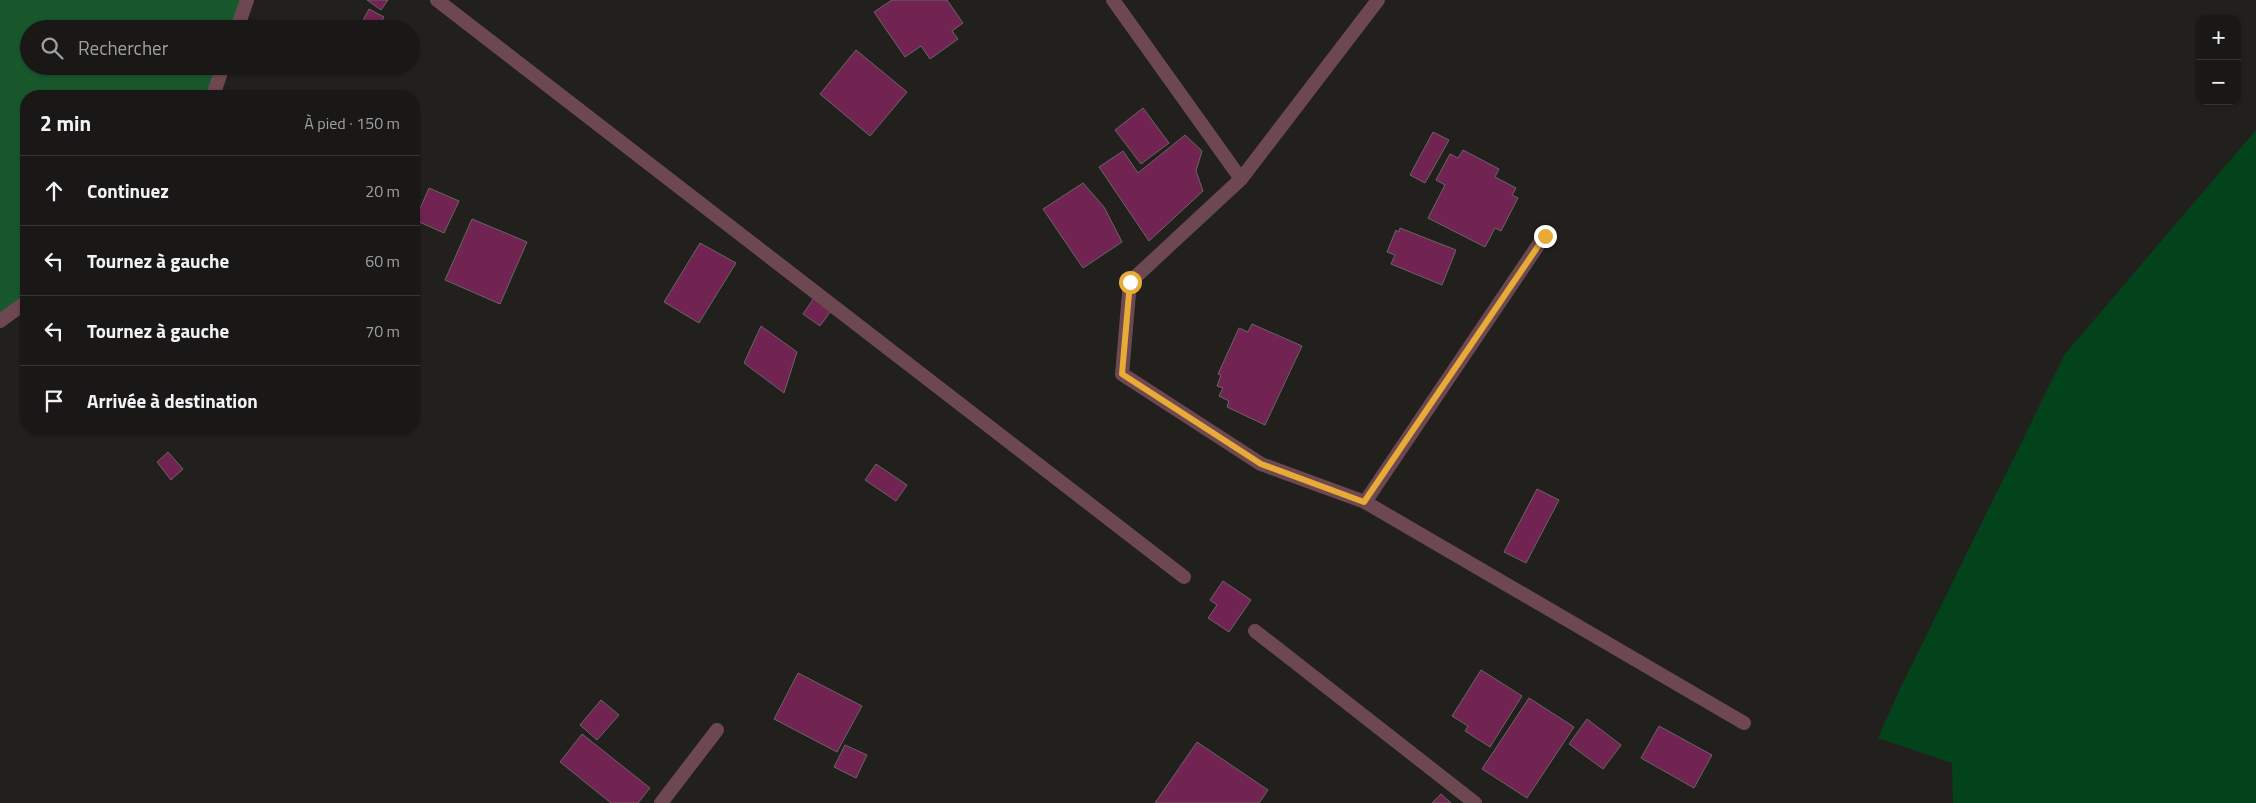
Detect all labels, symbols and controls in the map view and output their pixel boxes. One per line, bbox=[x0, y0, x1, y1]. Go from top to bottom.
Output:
map controls bbox=[2196, 15, 2241, 105]
button: + bbox=[2196, 15, 2241, 60]
search box bbox=[20, 20, 420, 75]
text: Rechercher bbox=[78, 33, 168, 62]
icon: search bbox=[38, 34, 66, 62]
button: − bbox=[2196, 60, 2241, 105]
text: 2 min bbox=[40, 107, 91, 139]
text: À pied · 150 m bbox=[304, 111, 400, 135]
text: Continuez bbox=[87, 176, 169, 205]
icon: ahead bbox=[40, 177, 68, 205]
text: 20 m bbox=[365, 179, 400, 203]
route end bbox=[1534, 225, 1557, 248]
text: Tournez à gauche bbox=[87, 246, 229, 275]
icon: left bbox=[40, 247, 68, 275]
text: 60 m bbox=[365, 249, 400, 273]
route start bbox=[1119, 271, 1142, 294]
text: Tournez à gauche bbox=[87, 316, 229, 345]
icon: left bbox=[40, 317, 68, 345]
text: 70 m bbox=[365, 319, 400, 343]
text: Arrivée à destination bbox=[87, 386, 258, 415]
icon: arrive bbox=[40, 387, 68, 415]

